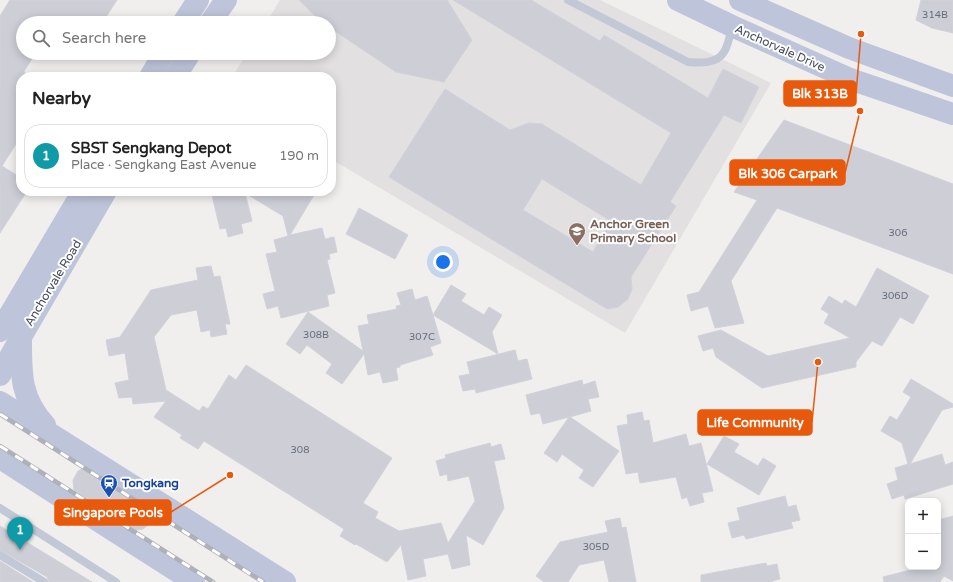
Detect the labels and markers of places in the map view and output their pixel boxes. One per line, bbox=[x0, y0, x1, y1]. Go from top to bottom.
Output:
callout: Blk 313B bbox=[784, 81, 856, 106]
callout: Blk 306 Carpark bbox=[730, 160, 845, 185]
place label: Anchor Green Primary School bbox=[590, 217, 676, 246]
school or university icon: Anchor Green Primary School bbox=[567, 221, 587, 246]
callout: Life Community bbox=[698, 410, 812, 435]
station icon: Tongkang bbox=[99, 473, 119, 498]
place label: Tongkang bbox=[121, 476, 179, 491]
callout: Singapore Pools bbox=[55, 500, 171, 525]
pin: 1 bbox=[7, 517, 33, 550]

